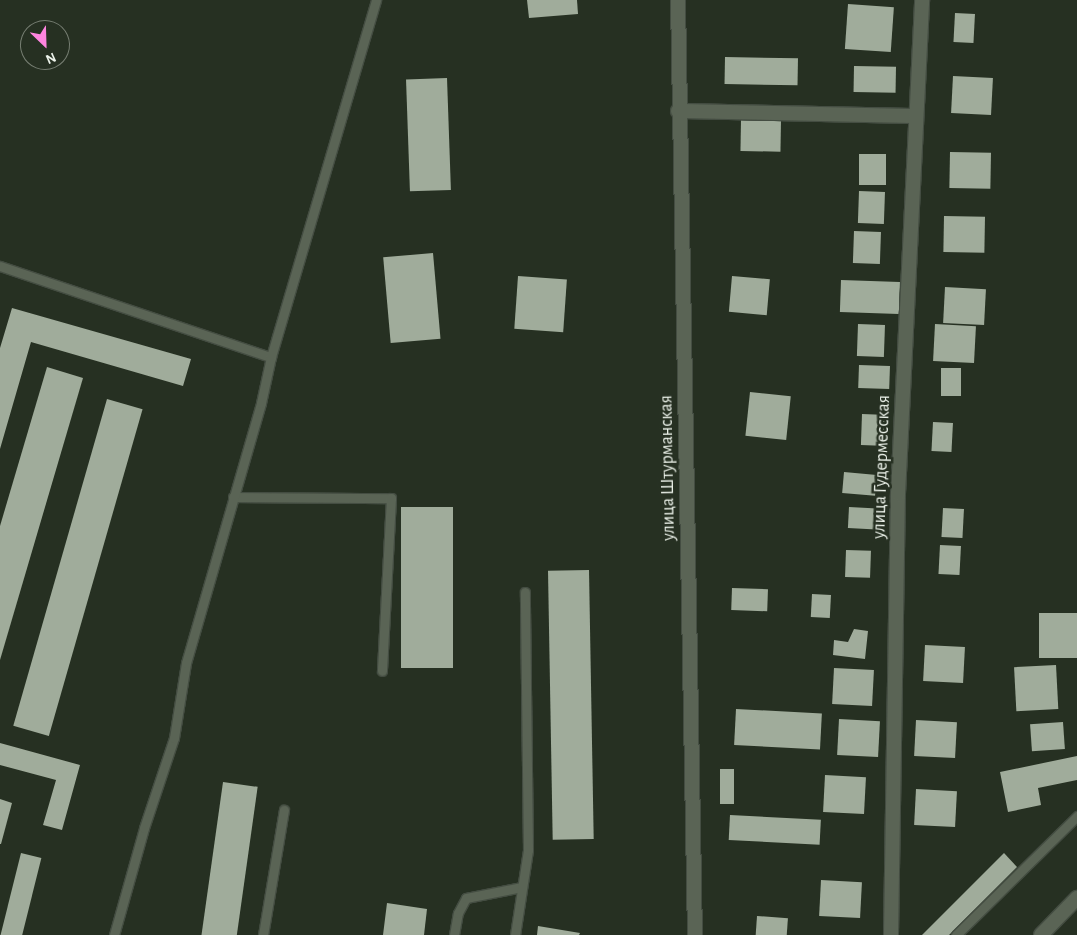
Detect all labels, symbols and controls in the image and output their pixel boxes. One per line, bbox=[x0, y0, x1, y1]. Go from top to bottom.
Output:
north arrow bbox=[20, 20, 70, 70]
text: N bbox=[43, 49, 58, 66]
street label: улица Штурманская bbox=[656, 395, 680, 541]
street label: улица Гудермесская bbox=[869, 395, 895, 539]

